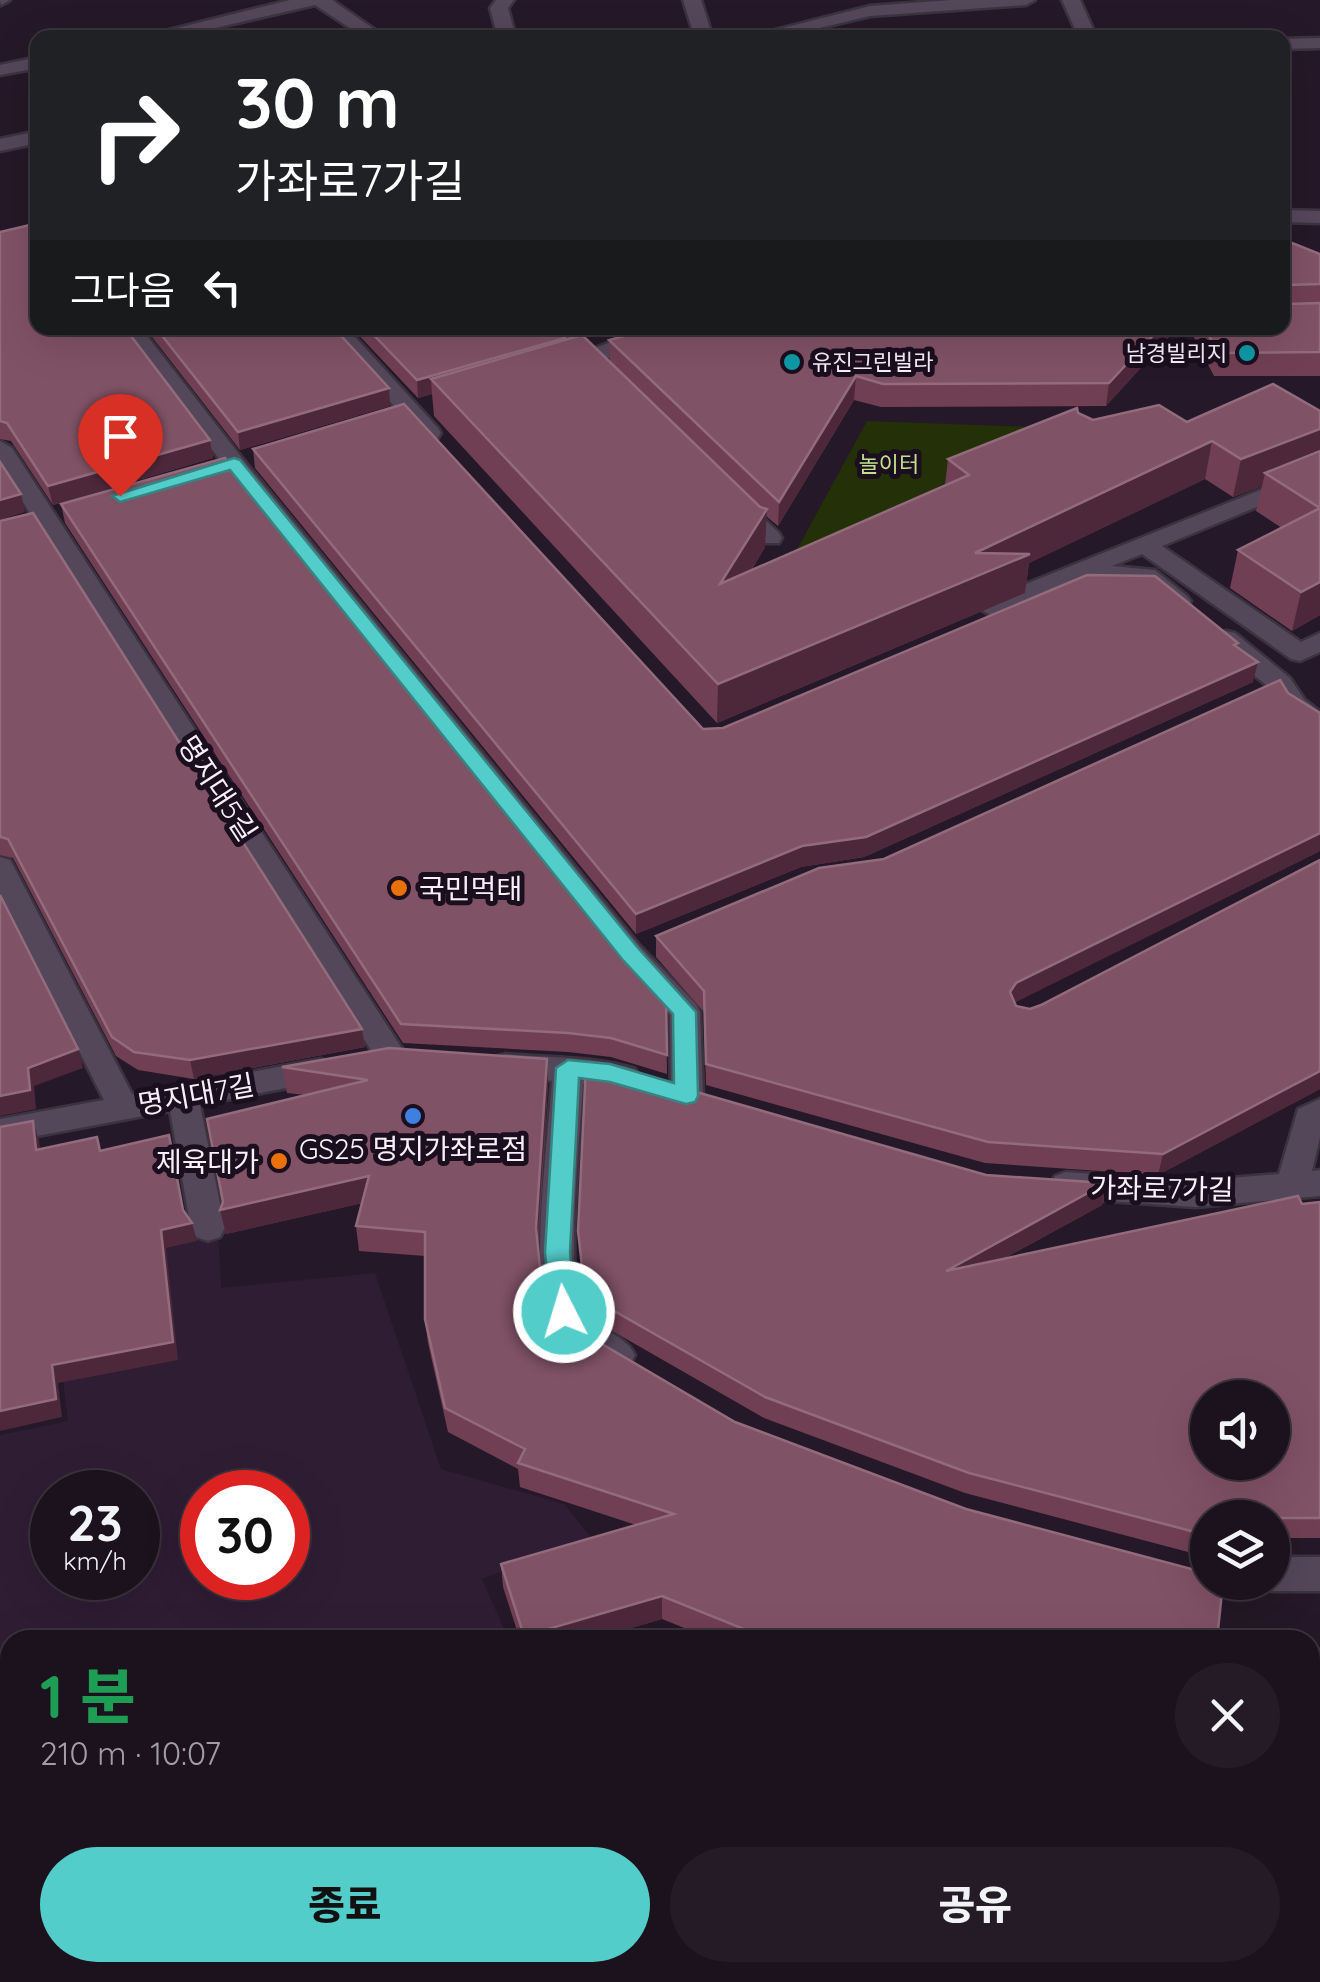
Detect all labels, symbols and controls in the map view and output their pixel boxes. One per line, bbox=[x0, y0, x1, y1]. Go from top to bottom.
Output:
text: 30 m bbox=[235, 58, 400, 146]
icon: right bbox=[70, 70, 200, 200]
text: 가좌로7가길 bbox=[235, 152, 465, 208]
icon: left bbox=[195, 260, 250, 315]
text: 그다음 bbox=[70, 266, 175, 314]
place label: 남경빌리지 bbox=[1126, 339, 1227, 367]
marker: 남경빌리지 bbox=[1236, 342, 1258, 364]
place label: 유진그린빌라 bbox=[812, 348, 933, 376]
marker: 유진그린빌라 bbox=[781, 351, 803, 373]
pin bbox=[78, 394, 163, 497]
icon: arrive bbox=[93, 409, 148, 464]
park label: 놀이터 bbox=[859, 450, 919, 478]
street label: 명지대5길 bbox=[171, 729, 265, 847]
place label: 국민먹태 bbox=[419, 871, 522, 906]
marker: 국민먹태 bbox=[388, 877, 410, 899]
street label: 명지대7길 bbox=[135, 1067, 257, 1121]
marker: GS25 명지가좌로점 bbox=[402, 1105, 424, 1127]
place label: GS25 명지가좌로점 bbox=[299, 1131, 527, 1166]
place label: 제육대가 bbox=[156, 1144, 259, 1179]
marker: 제육대가 bbox=[268, 1150, 290, 1172]
street label: 가좌로7가길 bbox=[1090, 1169, 1234, 1207]
position arrow bbox=[512, 1260, 616, 1364]
map controls bbox=[1190, 1380, 1290, 1600]
button: sound bbox=[1190, 1380, 1290, 1480]
speed limit sign: 30 bbox=[180, 1470, 310, 1600]
text: 23 bbox=[67, 1491, 123, 1554]
button: layers bbox=[1190, 1500, 1290, 1600]
text: km/h bbox=[63, 1545, 127, 1576]
text: 1 분 bbox=[40, 1658, 135, 1733]
button: close bbox=[1175, 1663, 1280, 1768]
text: 210 m · 10:07 bbox=[40, 1733, 221, 1773]
button: 종료 bbox=[40, 1847, 650, 1962]
button: 공유 bbox=[670, 1847, 1280, 1962]

